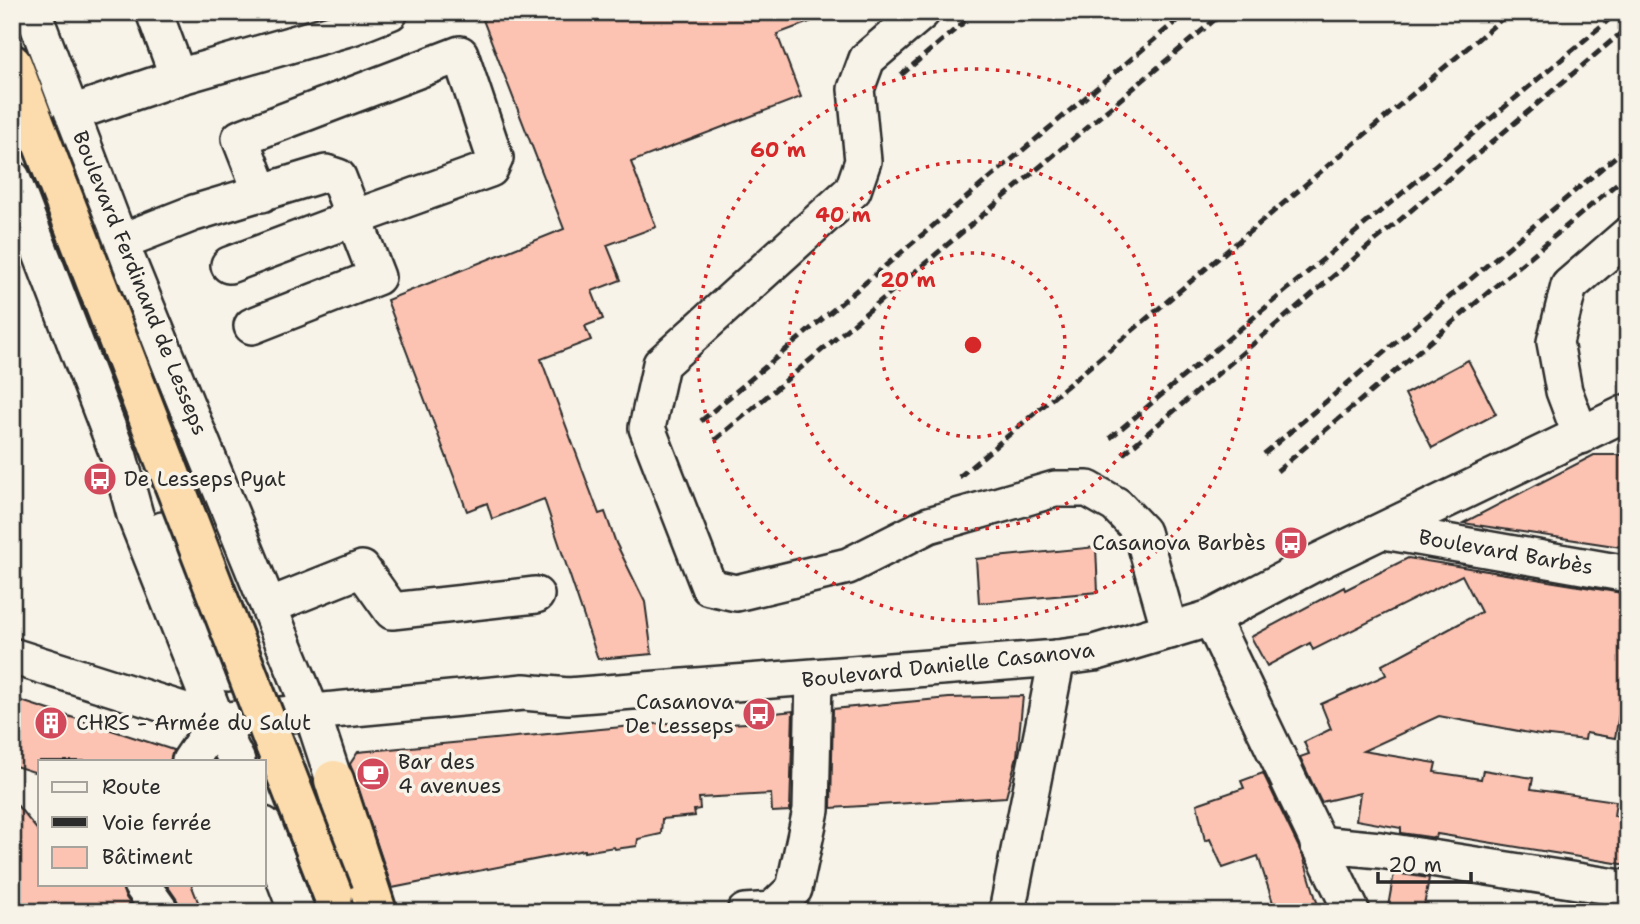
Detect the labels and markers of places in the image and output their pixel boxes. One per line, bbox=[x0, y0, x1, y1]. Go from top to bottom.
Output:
centre of rings bbox=[961, 333, 985, 357]
bus stop icon: De Lesseps Pyat bbox=[81, 460, 119, 498]
place label: De Lesseps Pyat bbox=[124, 465, 286, 493]
bus stop icon: Casanova Barbès bbox=[1272, 524, 1310, 562]
place label: Casanova Barbès bbox=[1092, 529, 1266, 557]
place label: Casanova De Lesseps bbox=[625, 688, 734, 740]
bus stop icon: Casanova De Lesseps bbox=[740, 695, 778, 733]
building icon: CHRS - Armée du Salut bbox=[32, 704, 70, 742]
place label: CHRS - Armée du Salut bbox=[76, 709, 311, 737]
place label: Bar des 4 avenues bbox=[398, 748, 501, 800]
cafe icon: Bar des 4 avenues bbox=[354, 755, 392, 793]

